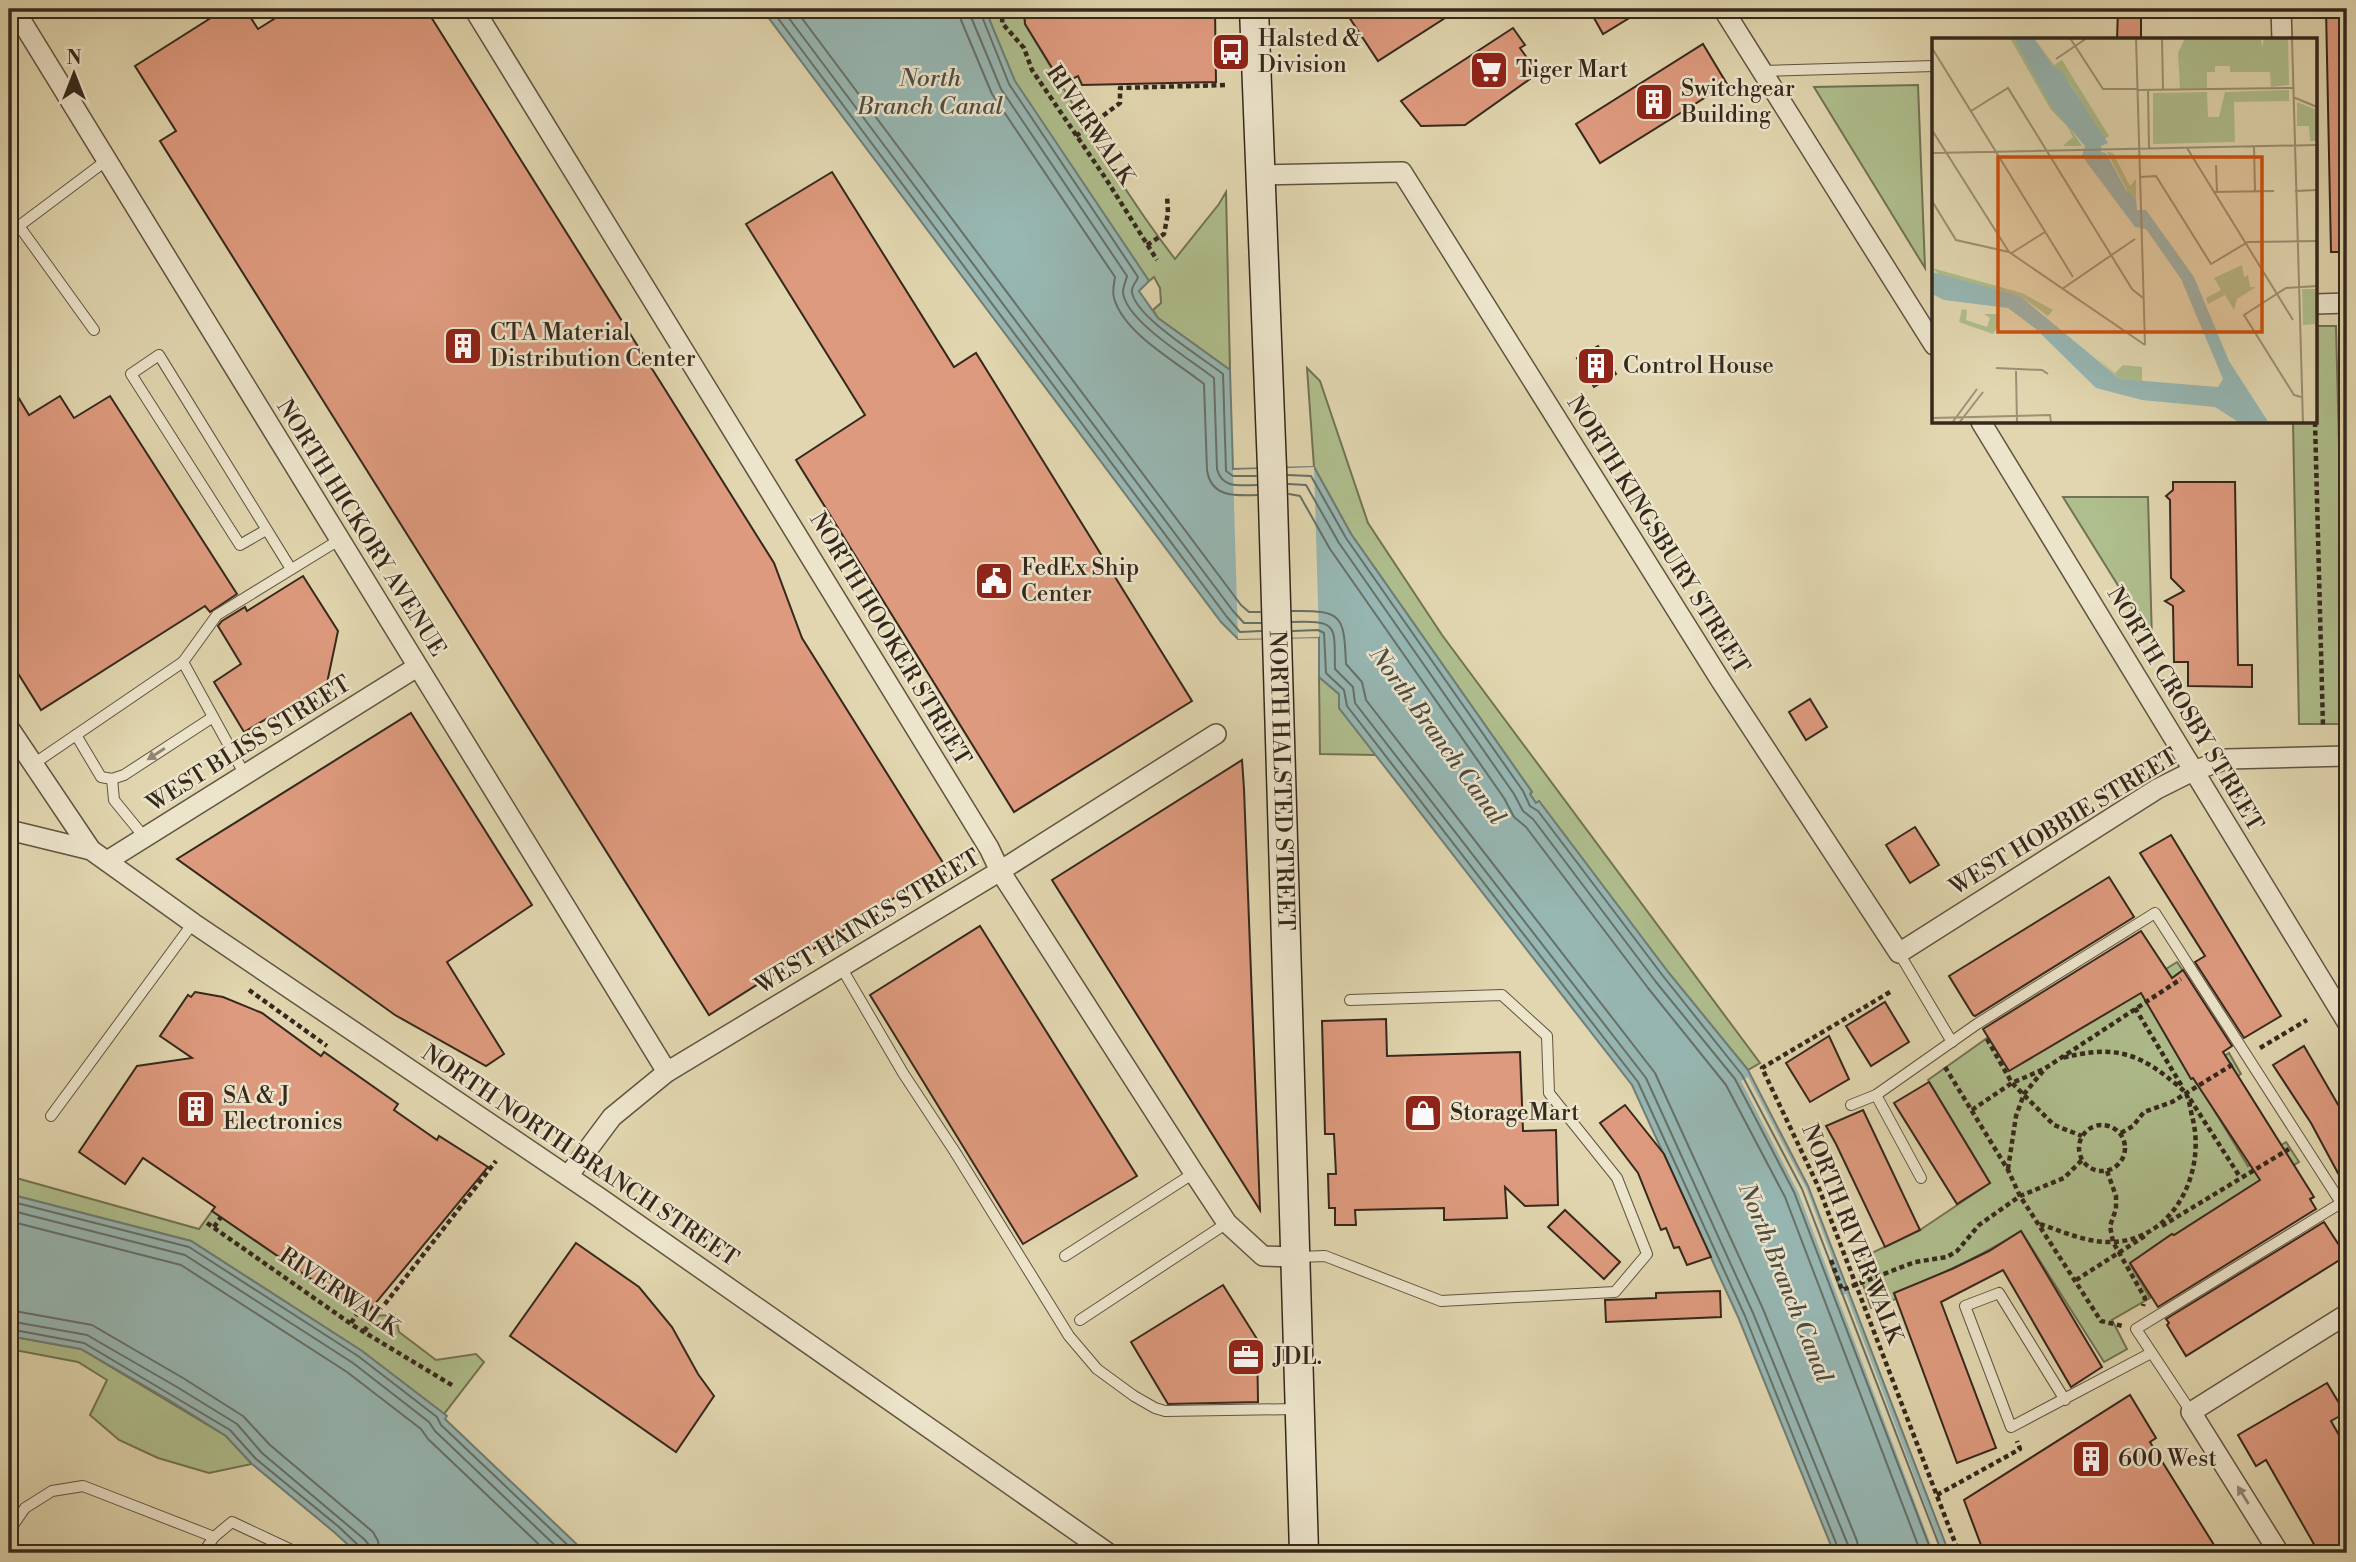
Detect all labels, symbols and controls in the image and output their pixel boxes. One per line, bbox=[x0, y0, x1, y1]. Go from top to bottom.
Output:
place label: Halsted & Division bbox=[1258, 25, 1362, 79]
bus stop icon: Halsted & Division bbox=[1210, 31, 1252, 73]
north arrow bbox=[38, 38, 108, 108]
inset map bbox=[1932, 38, 2318, 424]
text: N bbox=[66, 46, 82, 70]
supermarket icon: Tiger Mart bbox=[1468, 49, 1510, 91]
place label: Tiger Mart bbox=[1516, 56, 1628, 84]
street label: RIVERWALK bbox=[1040, 60, 1142, 192]
water label: North Branch Canal bbox=[856, 64, 1003, 122]
place label: Switchgear Building bbox=[1680, 75, 1795, 129]
building icon: Switchgear Building bbox=[1633, 81, 1675, 123]
place label: CTA Material Distribution Center bbox=[490, 319, 696, 373]
building icon: CTA Material Distribution Center bbox=[442, 325, 484, 367]
building icon: Control House bbox=[1575, 345, 1617, 387]
place label: Control House bbox=[1623, 352, 1774, 380]
street label: NORTH KINGSBURY STREET bbox=[1561, 391, 1755, 679]
street label: NORTH HICKORY AVENUE bbox=[270, 394, 452, 662]
street label: NORTH HOOKER STREET bbox=[803, 507, 977, 771]
place label: FedEx Ship Center bbox=[1021, 554, 1139, 608]
public building icon: FedEx Ship Center bbox=[973, 560, 1015, 602]
street label: NORTH CROSBY STREET bbox=[2101, 582, 2269, 836]
street label: NORTH HALSTED STREET bbox=[1263, 630, 1300, 931]
water label: North Branch Canal bbox=[1362, 640, 1512, 831]
street label: WEST BLISS STREET bbox=[141, 670, 356, 819]
street label: WEST HOBBIE STREET bbox=[1944, 743, 2183, 902]
one-way arrow bbox=[146, 747, 165, 760]
street label: WEST HAINES STREET bbox=[750, 844, 986, 1001]
street label: NORTH NORTH BRANCH STREET bbox=[416, 1039, 744, 1273]
place label: SA & J Electronics bbox=[223, 1082, 343, 1136]
building icon: SA & J Electronics bbox=[175, 1088, 217, 1130]
shop icon: StorageMart bbox=[1402, 1092, 1444, 1134]
place label: StorageMart bbox=[1450, 1099, 1579, 1127]
street label: NORTH RIVER WALK bbox=[1795, 1120, 1910, 1350]
water label: North Branch Canal bbox=[1731, 1178, 1839, 1388]
street label: RIVERWALK bbox=[274, 1242, 406, 1344]
office icon: JDL. bbox=[1225, 1336, 1267, 1378]
place label: JDL. bbox=[1272, 1343, 1322, 1371]
building icon: 600 West bbox=[2070, 1438, 2112, 1480]
place label: 600 West bbox=[2118, 1445, 2217, 1473]
one-way arrow bbox=[2236, 1486, 2249, 1505]

